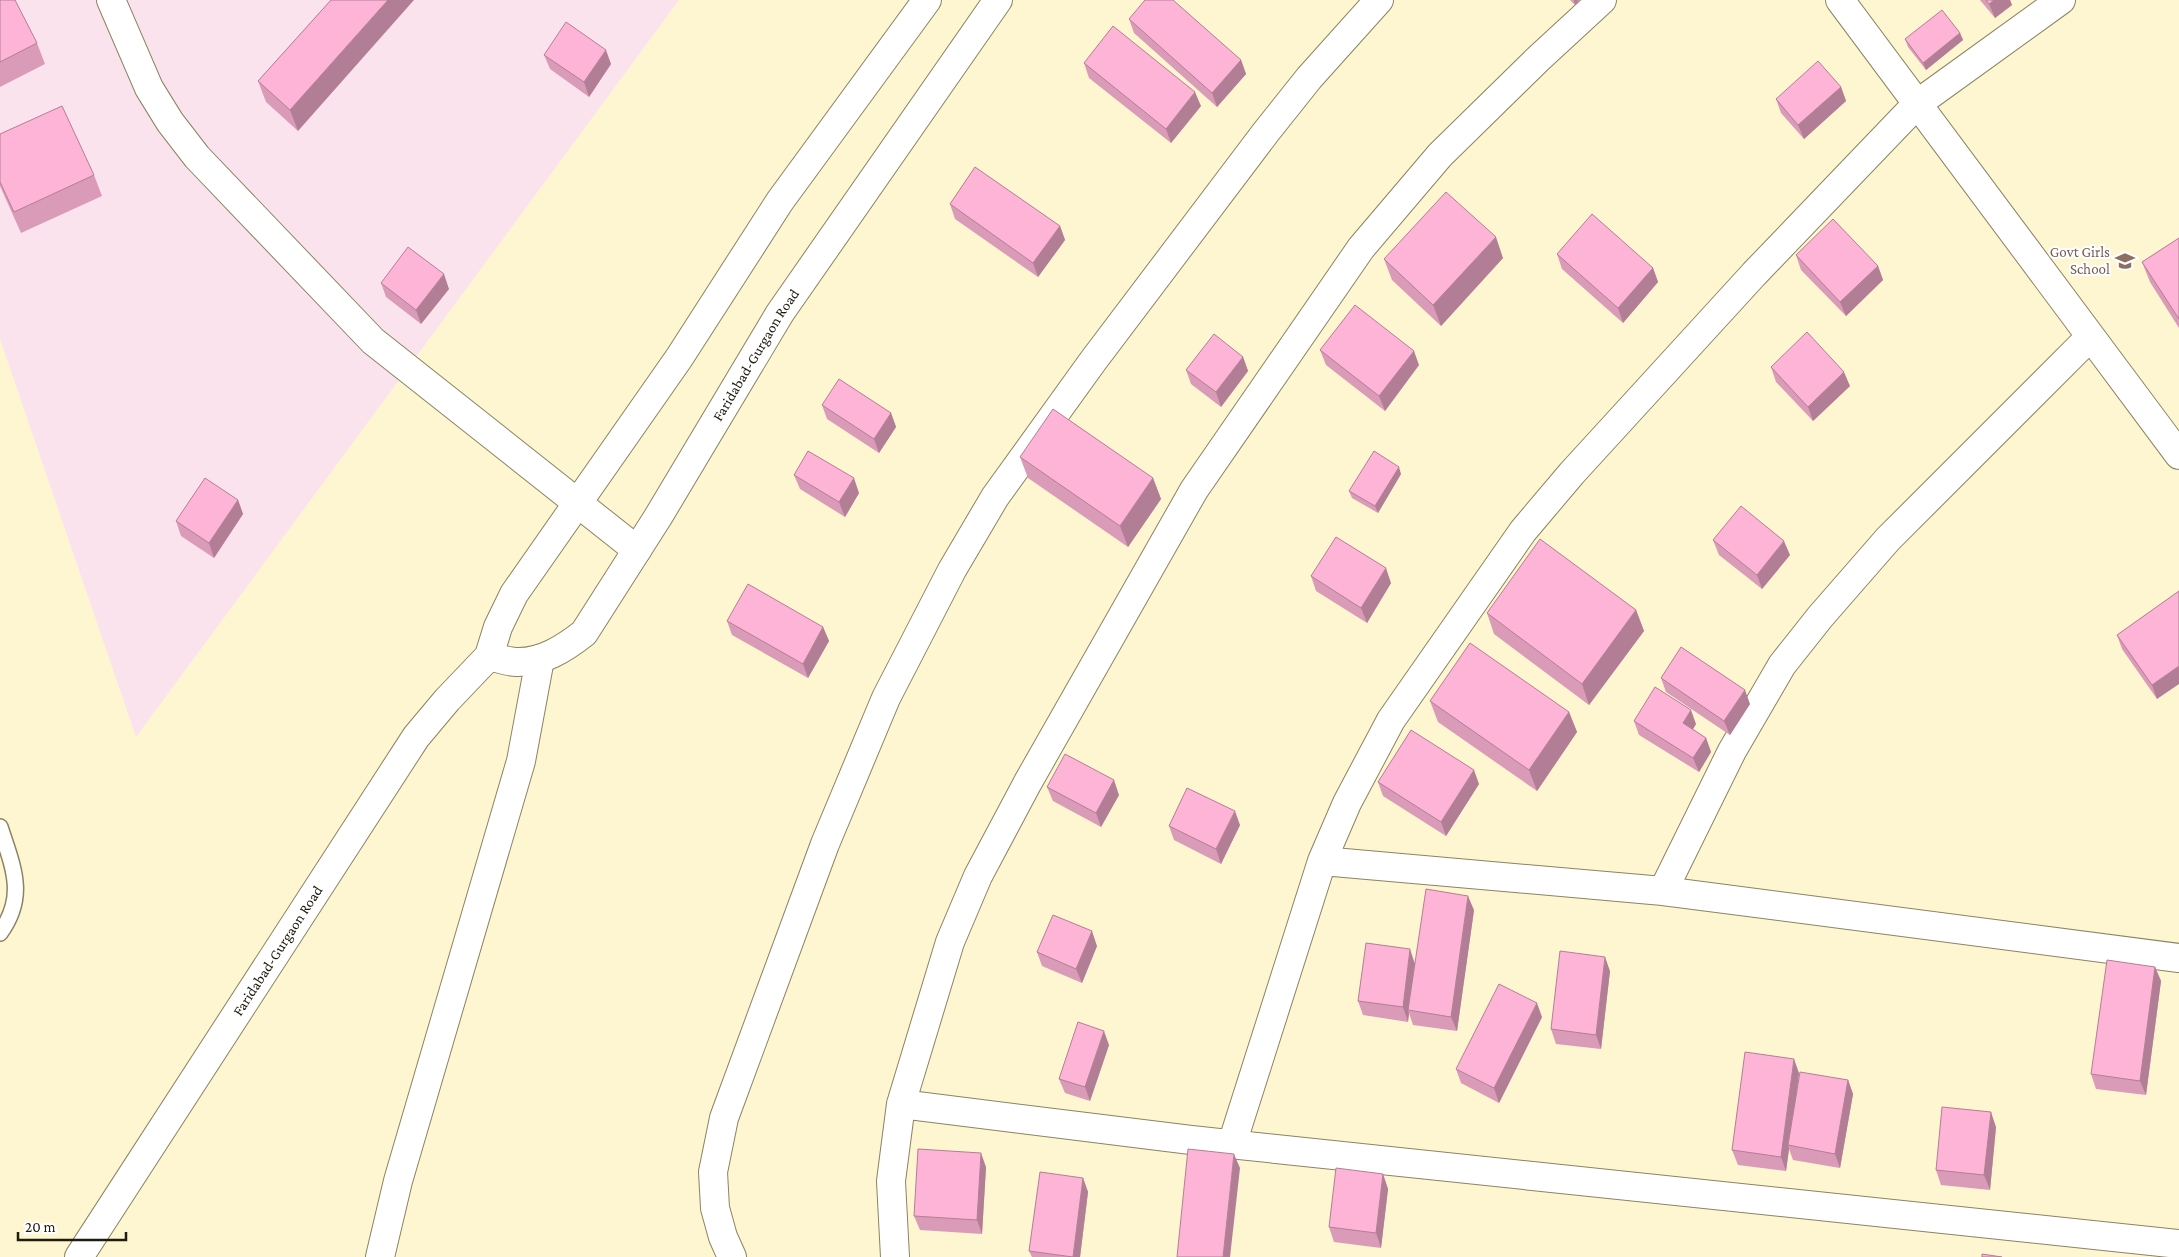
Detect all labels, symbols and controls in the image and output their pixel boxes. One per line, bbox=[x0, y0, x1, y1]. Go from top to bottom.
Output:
place label: Govt Girls School bbox=[2050, 244, 2110, 277]
school or university icon: Govt Girls School bbox=[2114, 250, 2136, 272]
street label: Faridabad-Gurgaon Road bbox=[709, 286, 802, 424]
street label: Faridabad-Gurgaon Road bbox=[230, 883, 326, 1019]
scale bar bbox=[18, 1210, 125, 1242]
text: 20 m bbox=[25, 1219, 56, 1235]

